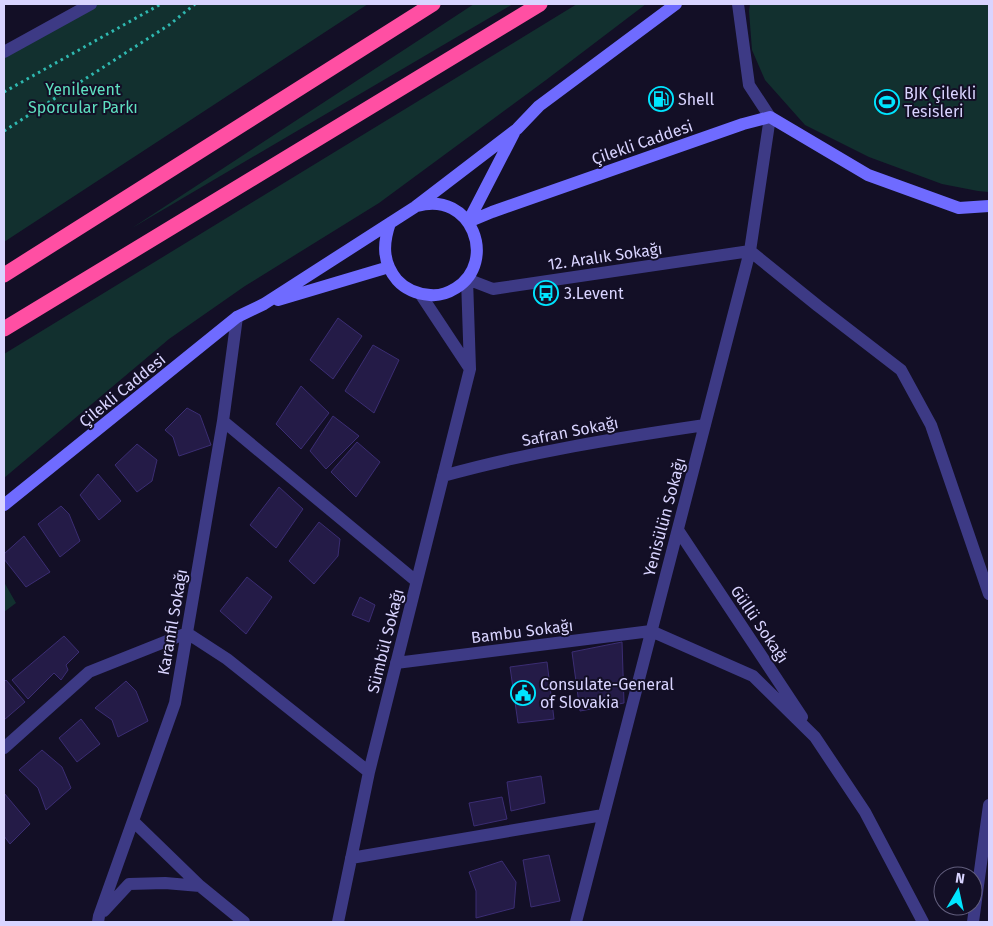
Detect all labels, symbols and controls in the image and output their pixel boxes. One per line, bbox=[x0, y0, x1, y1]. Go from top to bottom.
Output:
park label: Yenilevent Sporcular Parkı bbox=[28, 80, 138, 117]
place label: BJK Çilekli Tesisleri bbox=[904, 84, 976, 121]
fuel station icon: Shell bbox=[648, 86, 674, 112]
sports icon: BJK Çilekli Tesisleri bbox=[874, 89, 900, 115]
place label: Shell bbox=[678, 90, 715, 109]
street label: Çilekli Caddesi bbox=[589, 116, 696, 170]
street label: 12. Aralık Sokağı bbox=[547, 239, 663, 274]
bus stop icon: 3.Levent bbox=[533, 280, 559, 306]
place label: 3.Levent bbox=[564, 284, 624, 303]
street label: Çilekli Caddesi bbox=[75, 350, 170, 432]
street label: Safran Sokağı bbox=[520, 413, 620, 450]
street label: Yenisülün Sokağı bbox=[639, 456, 689, 579]
street label: Karanfil Sokağı bbox=[154, 568, 191, 677]
street label: Güllü Sokağı bbox=[727, 582, 793, 667]
street label: Sümbül Sokağı bbox=[363, 587, 408, 695]
street label: Bambu Sokağı bbox=[470, 616, 574, 647]
place label: Consulate-General of Slovakia bbox=[540, 675, 674, 712]
public building icon: Consulate-General of Slovakia bbox=[510, 680, 536, 706]
north arrow bbox=[933, 866, 983, 916]
text: N bbox=[954, 870, 966, 888]

